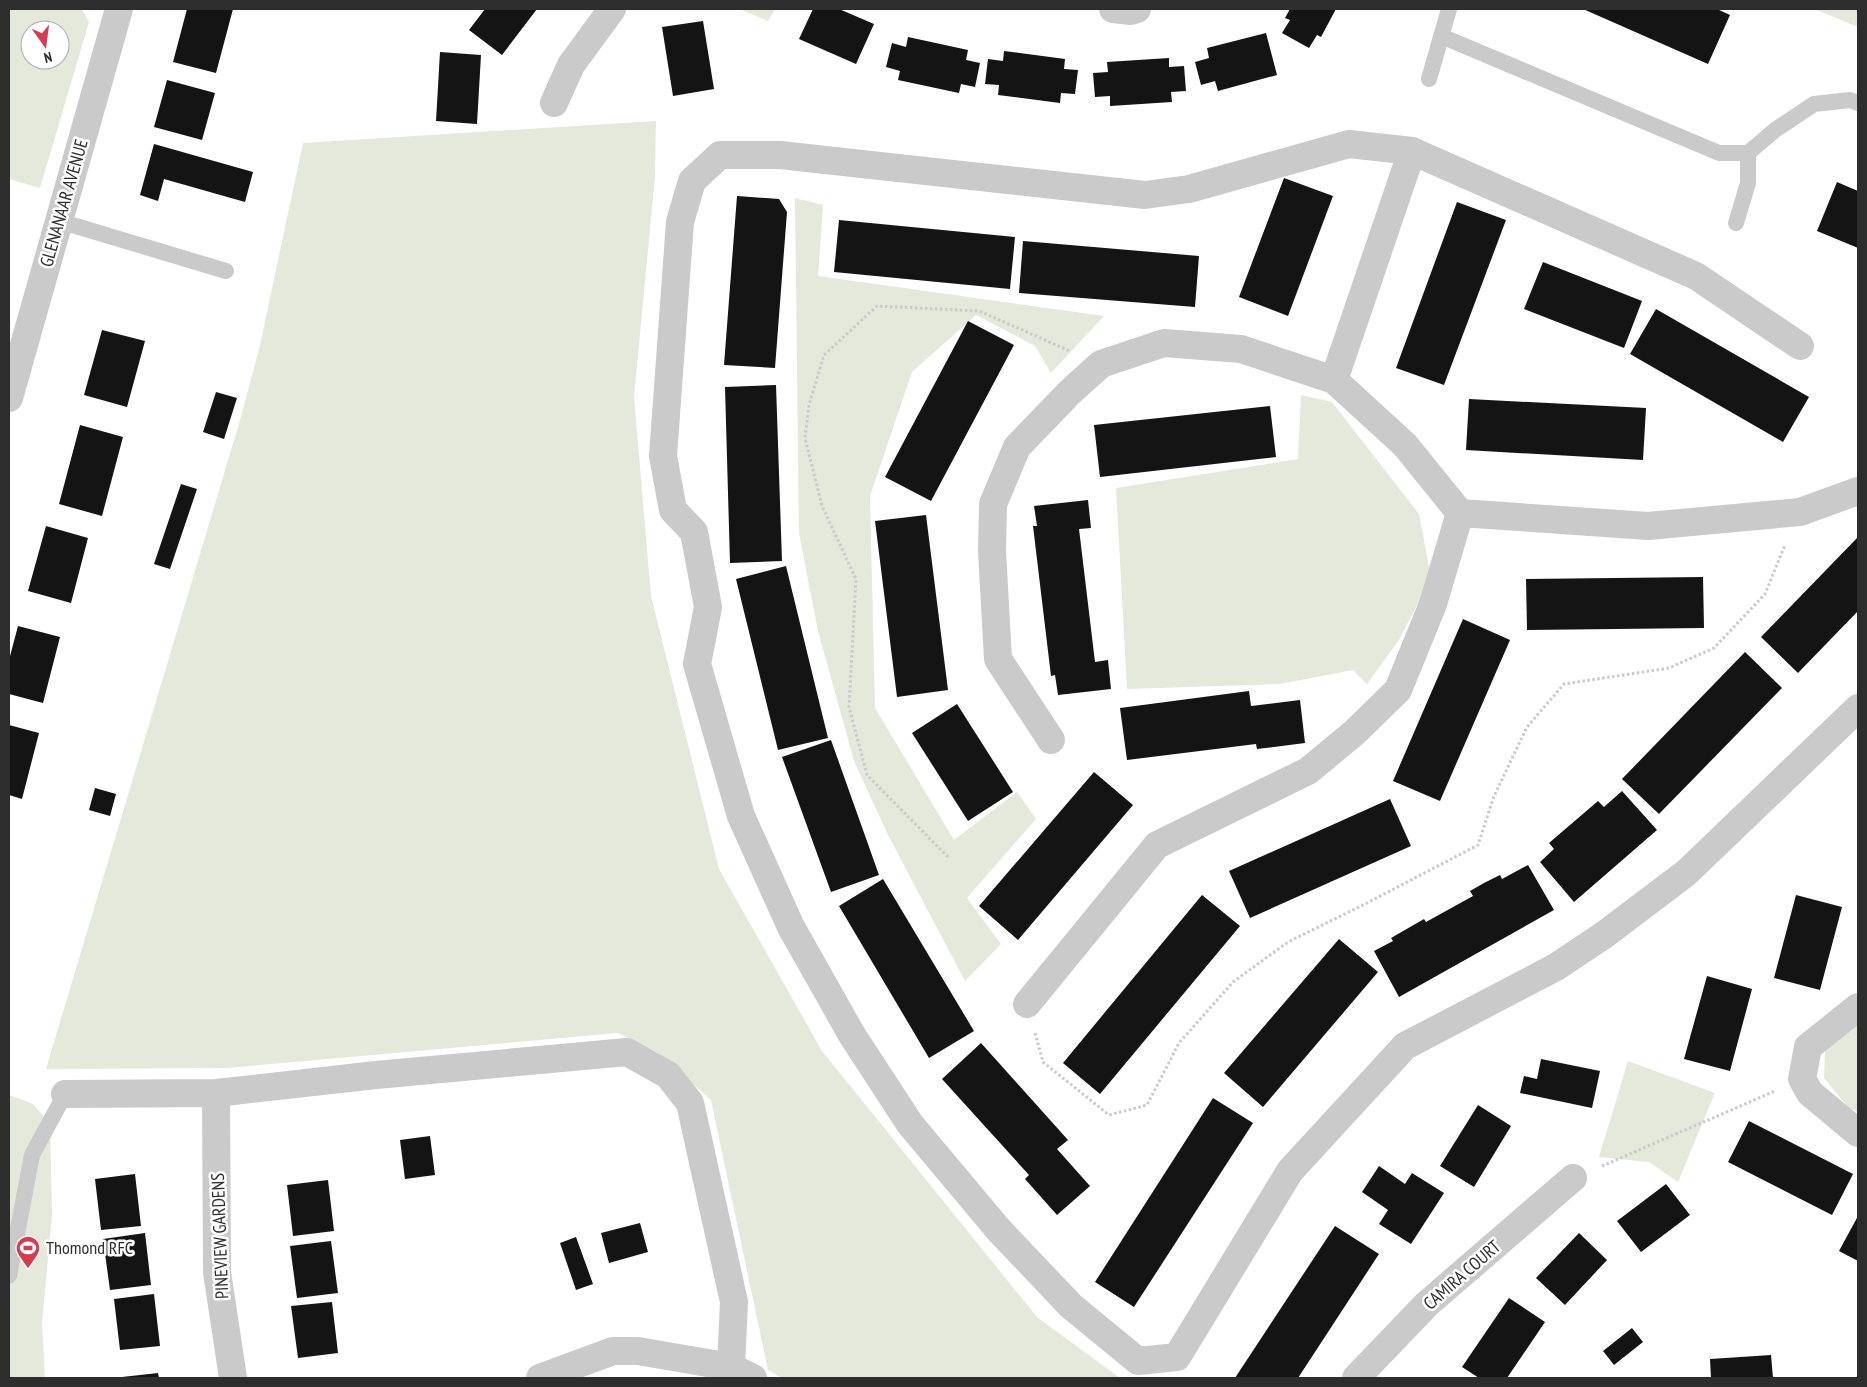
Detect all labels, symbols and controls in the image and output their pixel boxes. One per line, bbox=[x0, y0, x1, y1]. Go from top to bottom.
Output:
north arrow bbox=[20, 20, 70, 70]
text: N bbox=[42, 48, 54, 67]
street label: GLENANAAR AVENUE bbox=[34, 136, 93, 269]
street label: PINEVIEW GARDENS bbox=[206, 1172, 233, 1299]
sports icon: Thomond RFC bbox=[15, 1235, 41, 1269]
street label: CAMIRA COURT bbox=[1418, 1235, 1505, 1314]
place label: Thomond RFC bbox=[46, 1236, 133, 1259]

